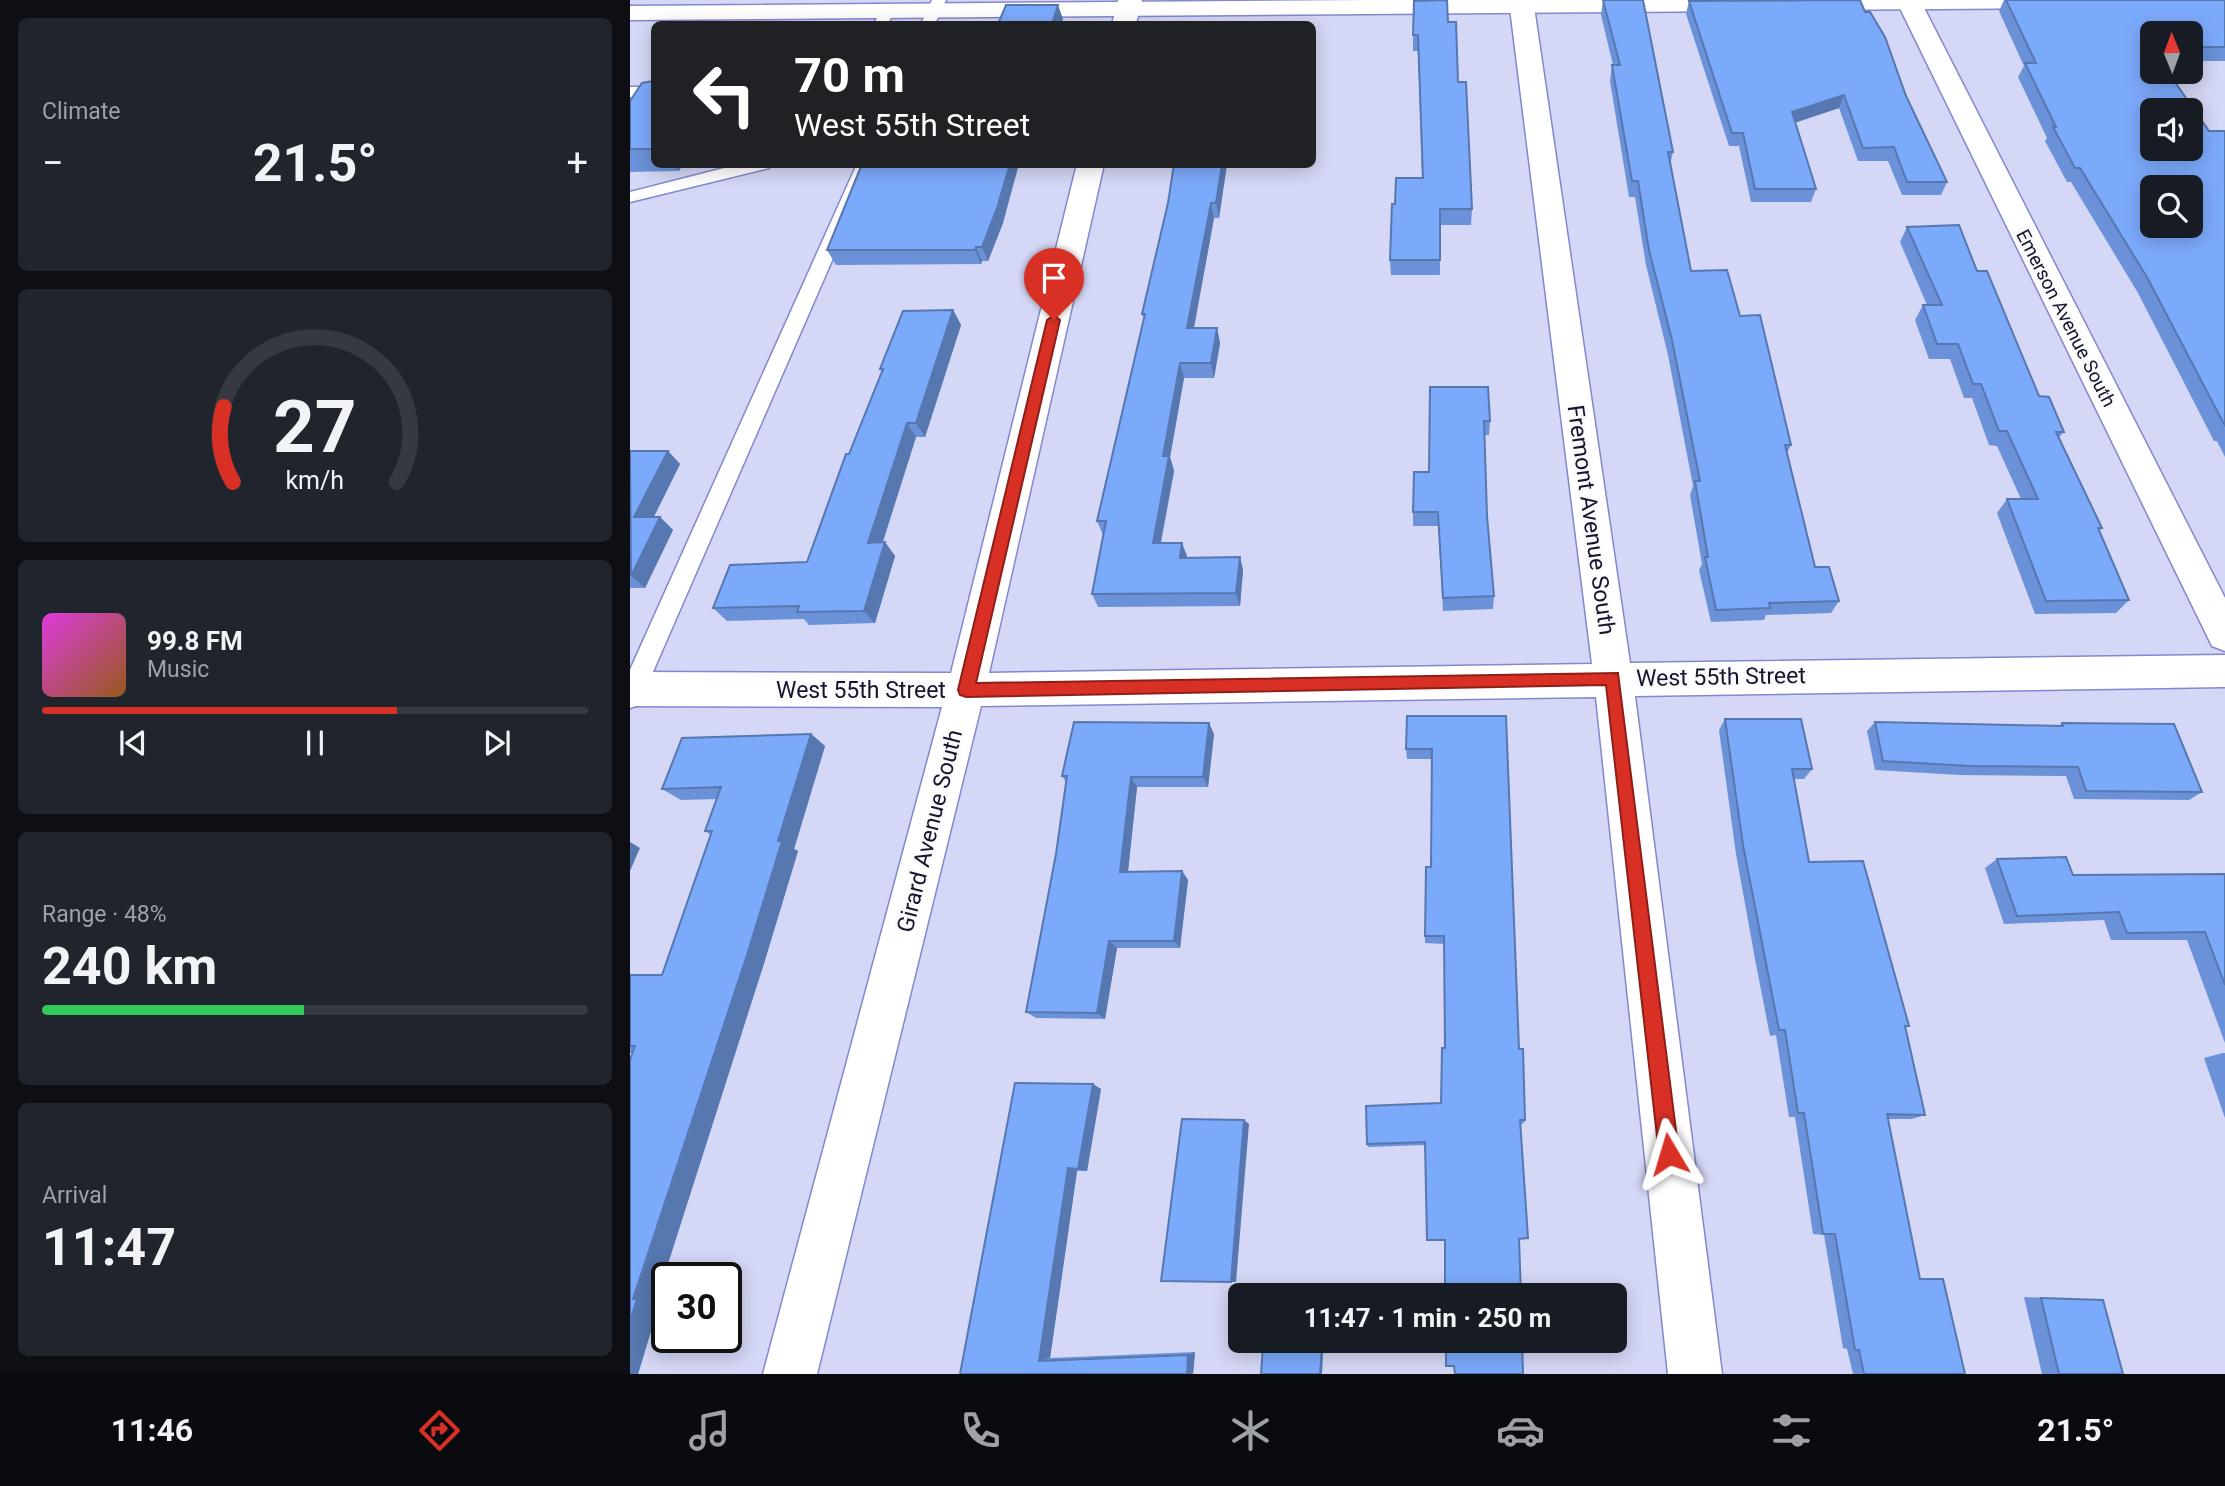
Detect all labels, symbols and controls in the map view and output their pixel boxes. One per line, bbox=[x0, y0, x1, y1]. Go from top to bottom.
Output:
north arrow bbox=[2140, 21, 2203, 84]
map controls bbox=[2140, 21, 2203, 238]
text: 70 m bbox=[794, 47, 905, 104]
icon: left bbox=[679, 49, 770, 140]
text: Climate bbox=[42, 98, 121, 125]
button: sound bbox=[2140, 98, 2203, 161]
text: West 55th Street bbox=[794, 106, 1030, 144]
text: 21.5° bbox=[253, 133, 378, 194]
text: − bbox=[42, 141, 64, 185]
text: + bbox=[566, 141, 588, 185]
button: search bbox=[2140, 175, 2203, 238]
street label: Emerson Avenue South bbox=[2011, 225, 2121, 411]
pin bbox=[1024, 248, 1084, 320]
icon: arrive bbox=[1035, 259, 1073, 297]
text: 27 bbox=[273, 384, 357, 470]
street label: Fremont Avenue South bbox=[1561, 403, 1621, 637]
text: km/h bbox=[286, 466, 344, 495]
text: 99.8 FM bbox=[147, 626, 243, 656]
text: Music bbox=[147, 656, 209, 683]
street label: West 55th Street bbox=[1636, 662, 1806, 692]
street label: West 55th Street bbox=[776, 677, 946, 704]
icon: previous bbox=[114, 724, 152, 762]
icon: pause bbox=[296, 724, 334, 762]
icon: next bbox=[478, 724, 516, 762]
street label: Girard Avenue South bbox=[892, 727, 968, 935]
text: Range · 48% bbox=[42, 901, 167, 928]
text: 240 km bbox=[42, 936, 217, 997]
position arrow bbox=[1632, 1117, 1706, 1191]
text: Arrival bbox=[42, 1182, 107, 1209]
text: 11:47 bbox=[42, 1217, 176, 1278]
speed limit sign: 30 bbox=[651, 1262, 742, 1353]
text: 11:47 · 1 min · 250 m bbox=[1304, 1303, 1551, 1333]
icon: directions bbox=[415, 1406, 464, 1455]
icon: music bbox=[685, 1406, 734, 1455]
icon: phone bbox=[956, 1406, 1005, 1455]
icon: climate bbox=[1226, 1406, 1275, 1455]
icon: car bbox=[1496, 1406, 1545, 1455]
icon: filters bbox=[1767, 1406, 1816, 1455]
text: 11:46 bbox=[111, 1411, 193, 1449]
text: 21.5° bbox=[2037, 1411, 2114, 1449]

